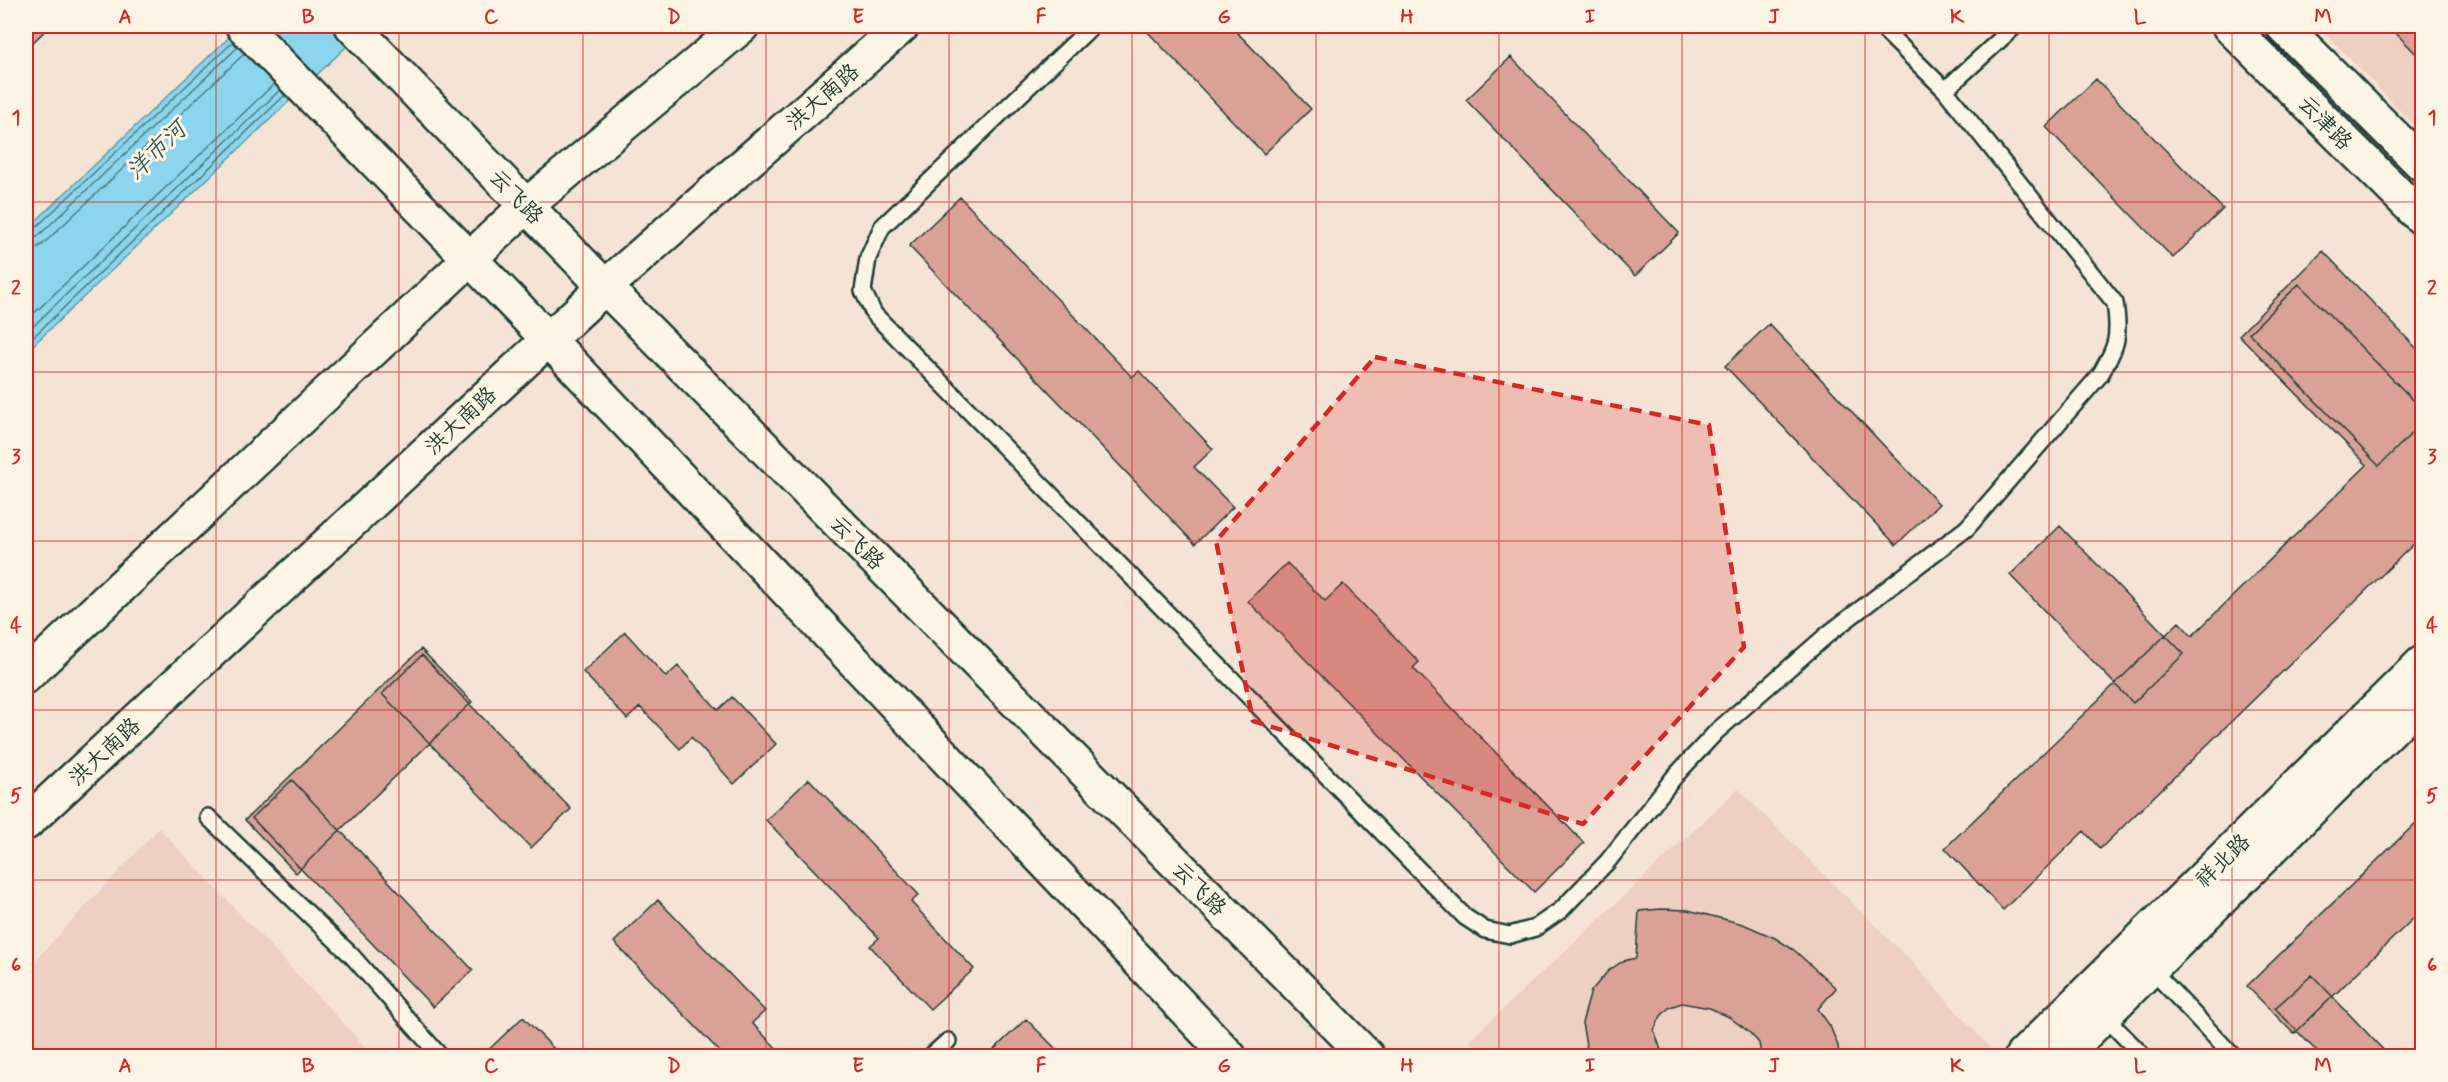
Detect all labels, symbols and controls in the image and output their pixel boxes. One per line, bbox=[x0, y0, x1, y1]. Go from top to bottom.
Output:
text: A bbox=[118, 4, 132, 31]
text: B bbox=[302, 4, 315, 31]
text: C bbox=[484, 4, 499, 31]
text: D bbox=[667, 4, 681, 31]
text: E bbox=[852, 4, 864, 31]
text: F bbox=[1036, 4, 1047, 31]
text: G bbox=[1217, 4, 1231, 31]
text: H bbox=[1400, 4, 1414, 31]
text: I bbox=[1585, 4, 1595, 31]
text: J bbox=[1768, 4, 1780, 31]
text: K bbox=[1950, 4, 1965, 31]
text: L bbox=[2134, 4, 2147, 31]
text: M bbox=[2314, 4, 2332, 31]
street label: 洪大南路 bbox=[781, 58, 866, 137]
street label: 云津路 bbox=[2291, 90, 2358, 157]
text: 1 bbox=[12, 105, 20, 132]
text: 1 bbox=[2428, 105, 2436, 132]
water label: 洋市河 bbox=[120, 112, 197, 187]
street label: 云飞路 bbox=[483, 164, 549, 231]
text: 2 bbox=[11, 275, 21, 302]
text: 2 bbox=[2427, 275, 2437, 302]
street label: 洪大南路 bbox=[420, 381, 503, 462]
text: 3 bbox=[11, 444, 21, 471]
text: 3 bbox=[2427, 444, 2437, 471]
street label: 云飞路 bbox=[823, 510, 890, 577]
text: 4 bbox=[10, 613, 22, 640]
text: 4 bbox=[2426, 613, 2438, 640]
street label: 洪大南路 bbox=[64, 712, 147, 793]
text: 5 bbox=[10, 783, 22, 810]
text: 5 bbox=[2426, 783, 2438, 810]
street label: 祥北路 bbox=[2190, 828, 2257, 894]
street label: 云飞路 bbox=[1165, 856, 1232, 923]
text: 6 bbox=[11, 952, 21, 979]
text: 6 bbox=[2427, 952, 2437, 979]
text: A bbox=[118, 1053, 132, 1080]
text: B bbox=[302, 1053, 315, 1080]
text: C bbox=[484, 1053, 499, 1080]
text: D bbox=[667, 1053, 681, 1080]
text: E bbox=[852, 1053, 864, 1080]
text: F bbox=[1036, 1053, 1047, 1080]
text: G bbox=[1217, 1053, 1231, 1080]
text: H bbox=[1400, 1053, 1414, 1080]
text: I bbox=[1585, 1053, 1595, 1080]
text: J bbox=[1768, 1053, 1780, 1080]
text: K bbox=[1950, 1053, 1965, 1080]
text: L bbox=[2134, 1053, 2147, 1080]
text: M bbox=[2314, 1053, 2332, 1080]

